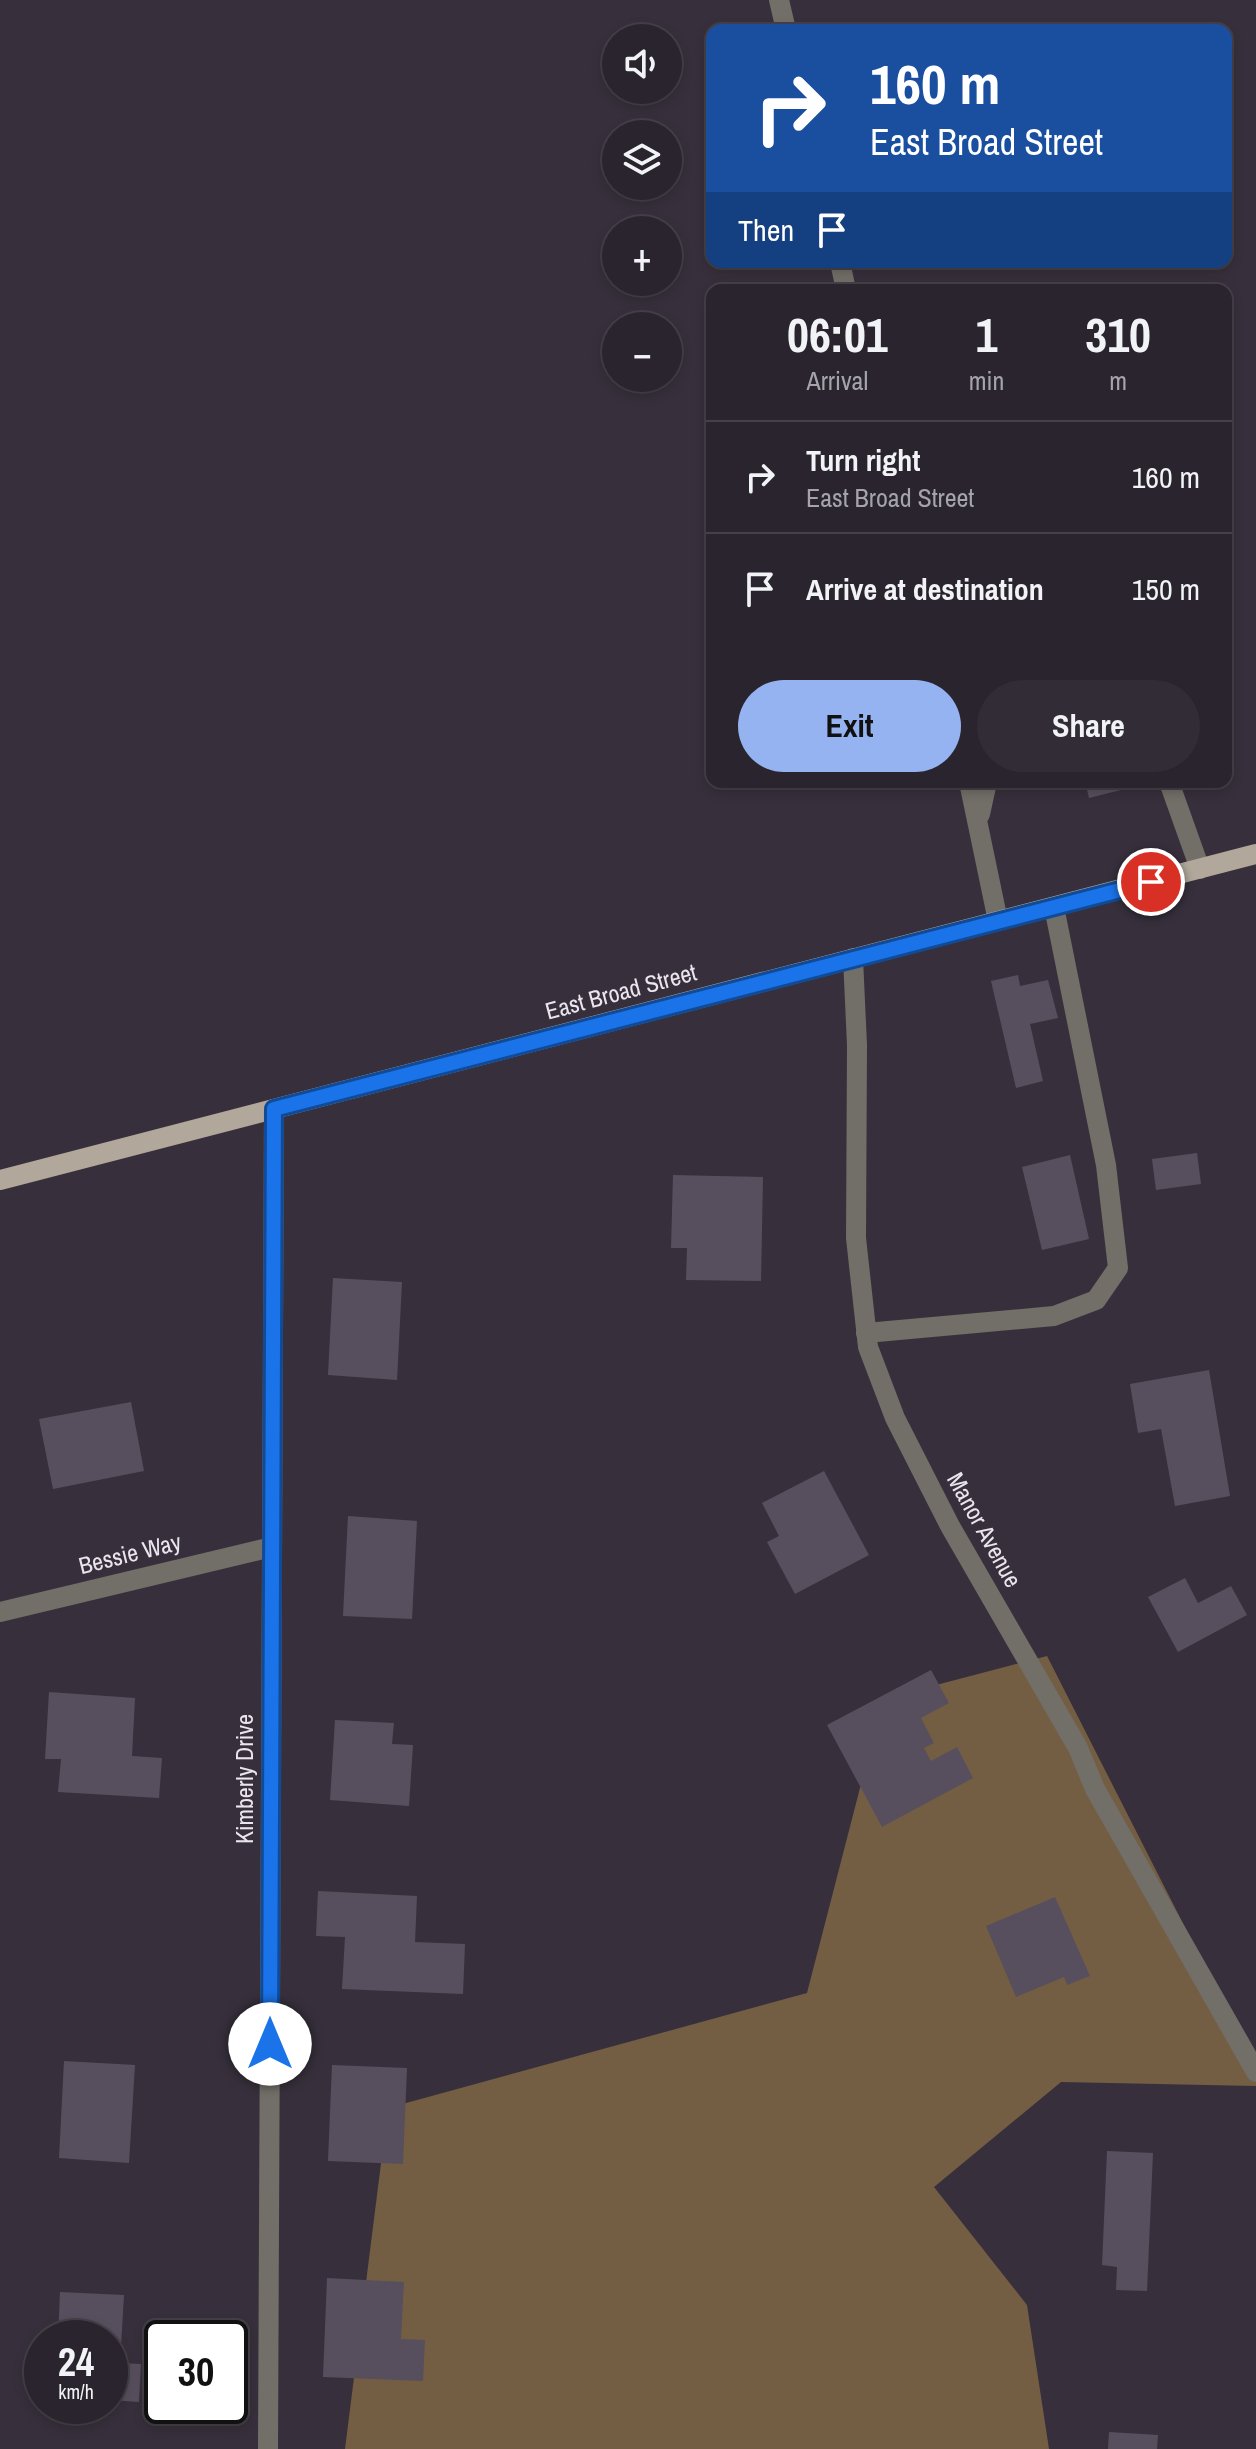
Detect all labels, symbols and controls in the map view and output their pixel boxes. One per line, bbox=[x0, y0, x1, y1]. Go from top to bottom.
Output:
map controls bbox=[602, 24, 682, 392]
button: sound bbox=[602, 24, 682, 104]
text: 160 m bbox=[870, 46, 1000, 121]
icon: right bbox=[738, 56, 842, 160]
text: East Broad Street bbox=[870, 118, 1103, 166]
button: layers bbox=[602, 120, 682, 200]
icon: arrive bbox=[810, 208, 854, 252]
text: Then bbox=[738, 210, 794, 250]
button: + bbox=[602, 216, 682, 296]
text: 06:01 bbox=[787, 302, 888, 367]
text: 1 bbox=[976, 302, 997, 367]
text: 310 bbox=[1085, 302, 1151, 367]
button: − bbox=[602, 312, 682, 392]
text: Arrival bbox=[807, 363, 868, 398]
text: min bbox=[969, 363, 1004, 398]
text: m bbox=[1109, 363, 1127, 398]
text: Turn right bbox=[806, 440, 920, 480]
icon: right bbox=[738, 455, 782, 499]
text: 160 m bbox=[1132, 457, 1200, 497]
text: East Broad Street bbox=[806, 480, 974, 515]
icon: arrive bbox=[738, 567, 782, 611]
text: Arrive at destination bbox=[806, 569, 1044, 609]
text: 150 m bbox=[1132, 569, 1200, 609]
button: Exit bbox=[738, 680, 961, 772]
button: Share bbox=[977, 680, 1200, 772]
pin bbox=[1117, 848, 1185, 916]
icon: arrive bbox=[1129, 860, 1173, 904]
street label: East Broad Street bbox=[542, 955, 700, 1027]
street label: Manor Avenue bbox=[940, 1466, 1030, 1593]
street label: Bessie Way bbox=[75, 1525, 184, 1581]
street label: Kimberly Drive bbox=[228, 1714, 260, 1844]
position arrow bbox=[228, 2002, 312, 2086]
speed limit sign: 30 bbox=[144, 2320, 248, 2424]
text: 24 bbox=[58, 2335, 94, 2388]
text: km/h bbox=[58, 2378, 94, 2405]

